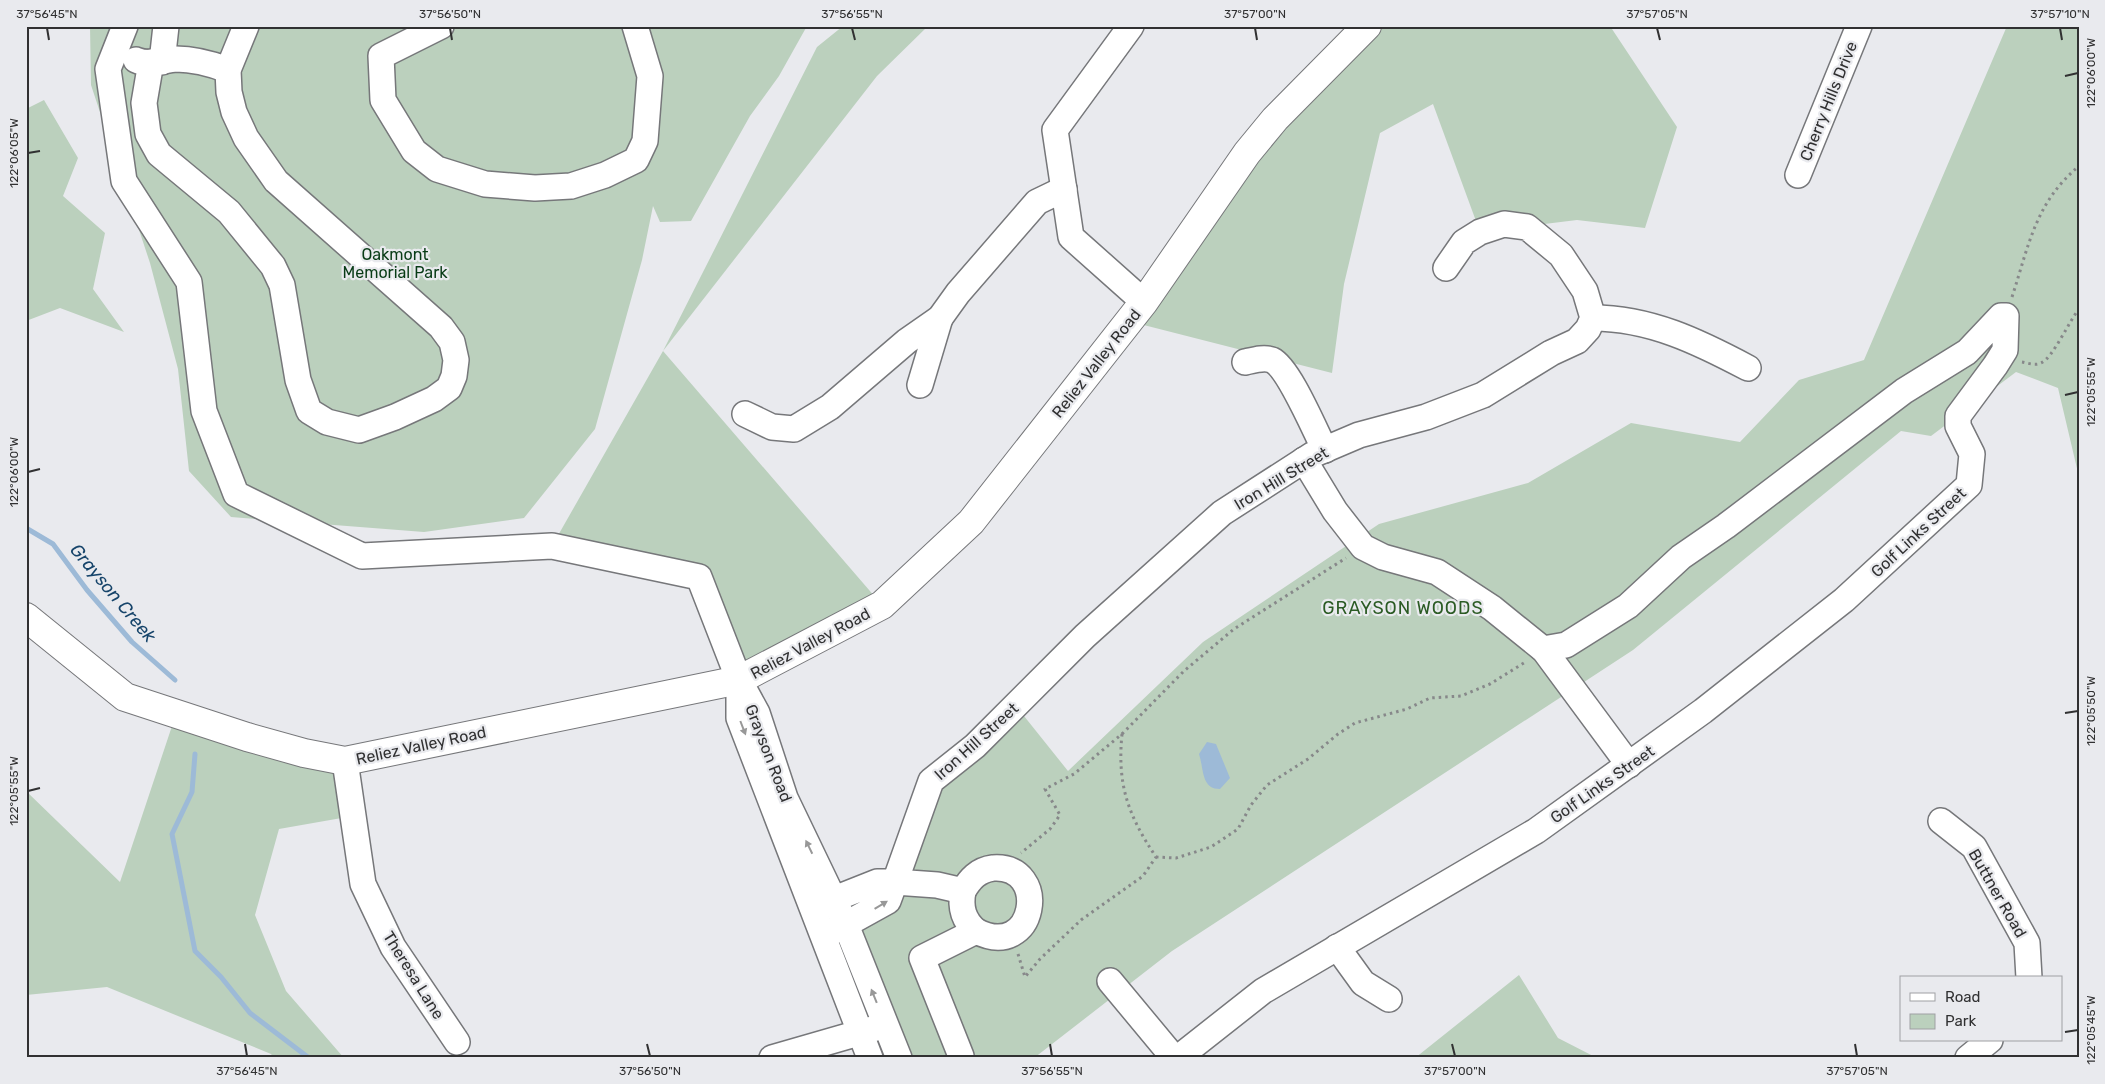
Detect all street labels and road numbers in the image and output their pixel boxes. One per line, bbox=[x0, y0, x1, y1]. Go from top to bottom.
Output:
street label: Cherry Hills Drive bbox=[1796, 38, 1861, 164]
street label: Reliez Valley Road bbox=[1048, 305, 1145, 421]
street label: Iron Hill Street bbox=[1231, 443, 1332, 514]
street label: Golf Links Street bbox=[1867, 484, 1970, 581]
street label: Reliez Valley Road bbox=[747, 604, 873, 683]
street label: Iron Hill Street bbox=[930, 699, 1022, 784]
street label: Grayson Road bbox=[741, 702, 796, 805]
street label: Reliez Valley Road bbox=[354, 722, 488, 769]
street label: Golf Links Street bbox=[1547, 741, 1658, 827]
street label: Buttner Road bbox=[1965, 846, 2031, 941]
street label: Theresa Lane bbox=[379, 928, 448, 1023]

